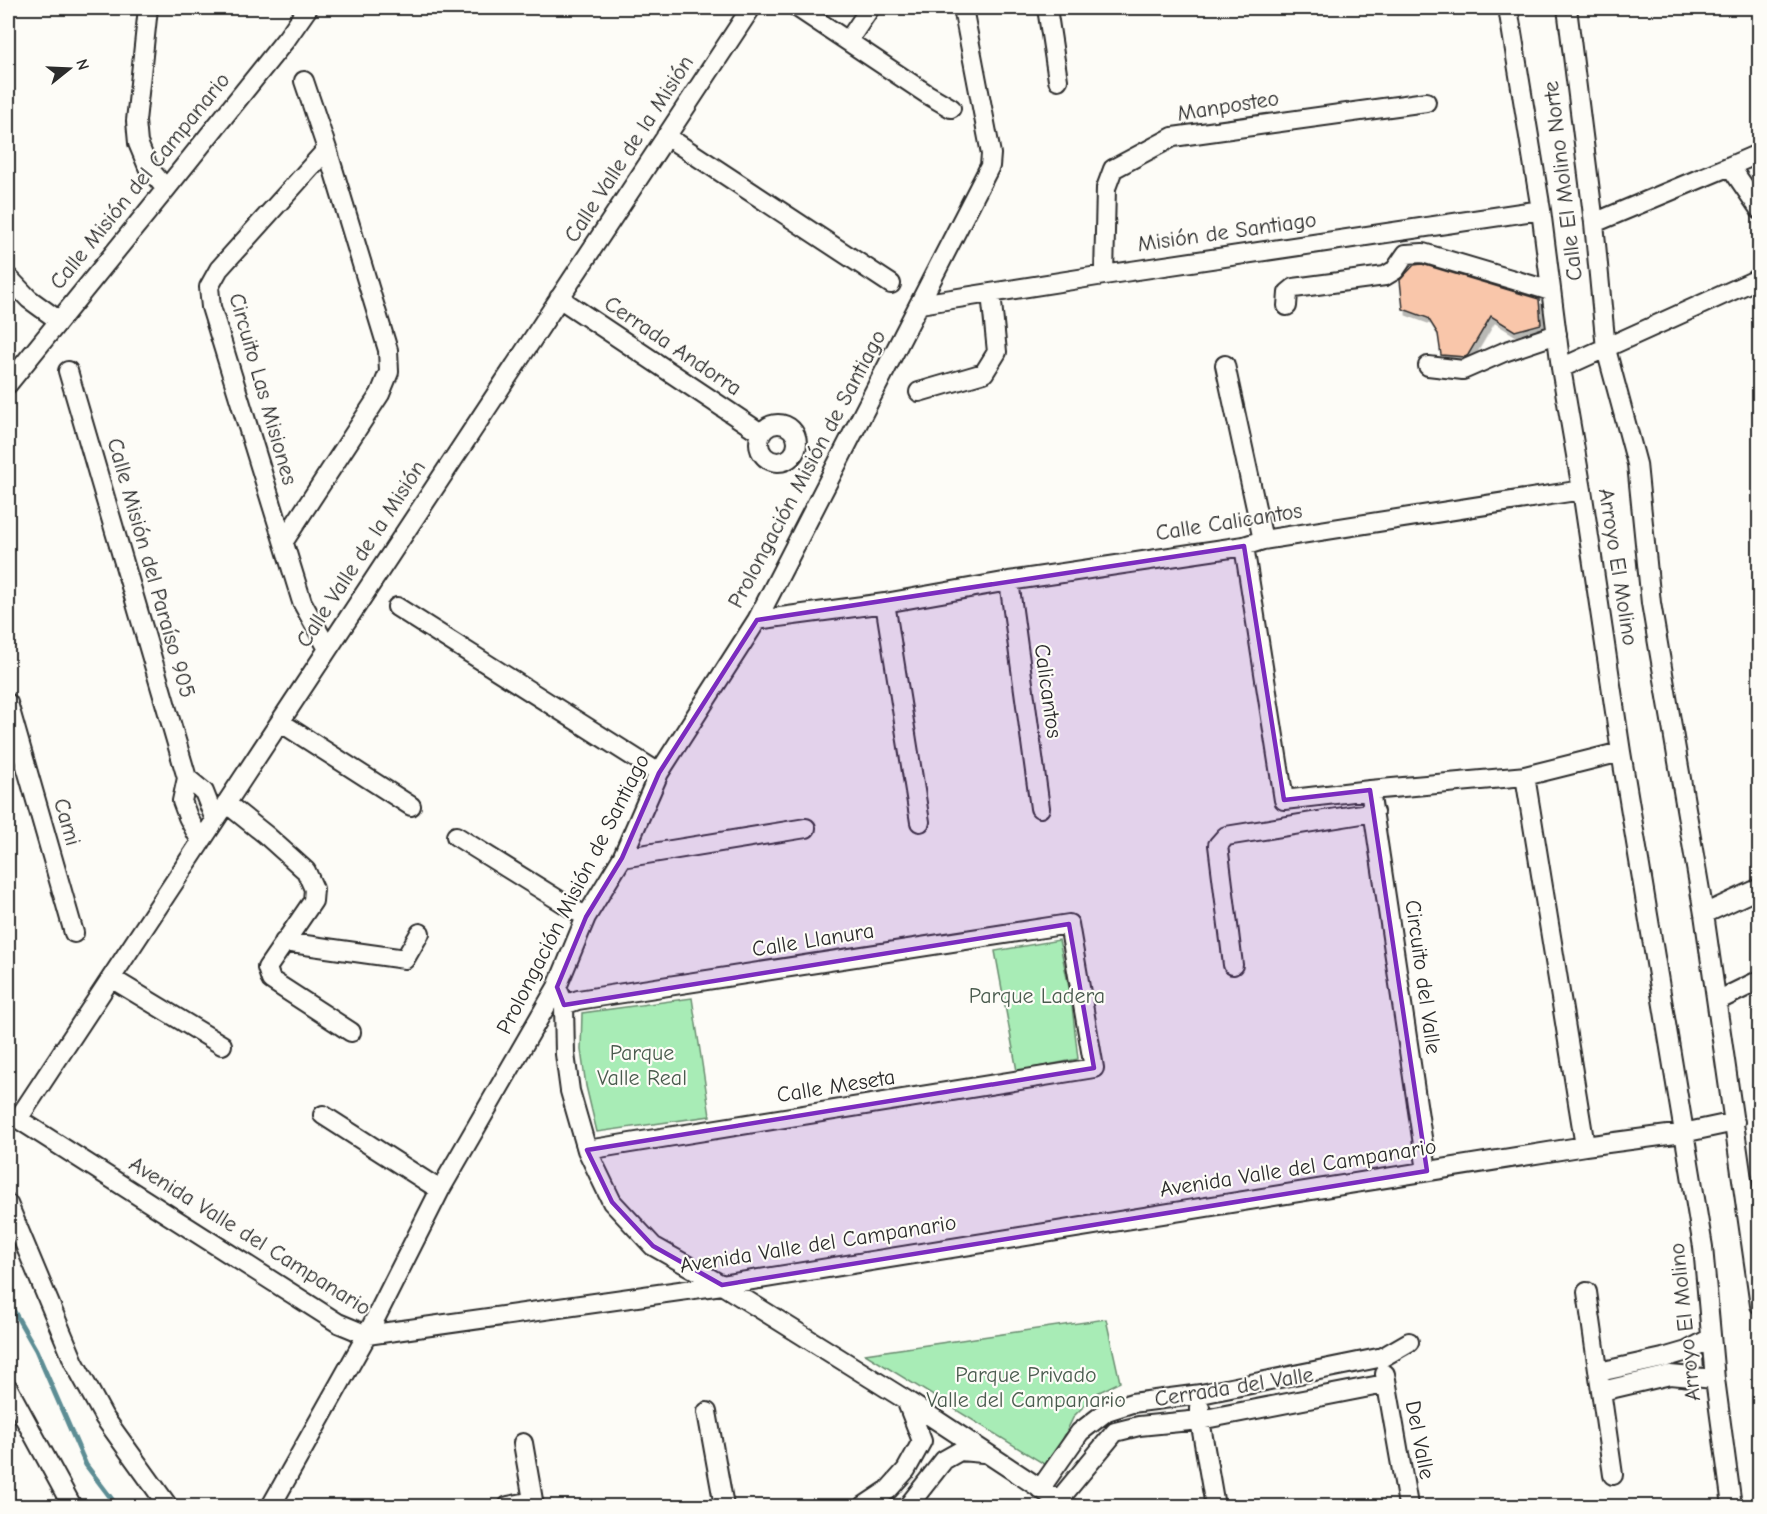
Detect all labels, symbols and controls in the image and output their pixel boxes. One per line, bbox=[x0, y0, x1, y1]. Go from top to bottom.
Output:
north arrow bbox=[39, 39, 99, 99]
street label: Calle Valle de la Misión bbox=[559, 51, 699, 247]
text: N bbox=[72, 57, 92, 72]
street label: Calle Misión del Campanario bbox=[44, 67, 236, 295]
street label: Calle El Molino Norte bbox=[1538, 80, 1588, 282]
street label: Manposteo bbox=[1175, 85, 1281, 127]
street label: Misión de Santiago bbox=[1136, 207, 1318, 257]
street label: Circuito Las Misiones bbox=[223, 290, 303, 488]
street label: Cerrada Andorra bbox=[599, 291, 747, 401]
street label: Prolongación Misión de Santiago bbox=[723, 326, 891, 612]
street label: Calle Misión del Paraíso 905 bbox=[101, 435, 201, 701]
street label: Calle Valle de la Misión bbox=[291, 456, 431, 652]
street label: Arroyo El Molino bbox=[1593, 486, 1643, 648]
street label: Calle Calicantos bbox=[1154, 498, 1304, 546]
street label: Calicantos bbox=[1029, 642, 1067, 740]
street label: Prolongación Misión de Santiago bbox=[491, 750, 655, 1038]
street label: Cami bbox=[48, 795, 86, 849]
street label: Circuito del Valle bbox=[1399, 898, 1447, 1056]
street label: Calle Llanura bbox=[750, 918, 876, 962]
park label: Parque Ladera bbox=[969, 983, 1105, 1009]
park label: Parque Valle Real bbox=[597, 1040, 687, 1091]
street label: Calle Meseta bbox=[775, 1064, 897, 1108]
street label: Avenida Valle del Campanario bbox=[1158, 1133, 1438, 1203]
street label: Avenida Valle del Campanario bbox=[124, 1151, 376, 1321]
street label: Avenida Valle del Campanario bbox=[678, 1209, 958, 1279]
street label: Arroyo El Molino bbox=[1664, 1242, 1706, 1402]
park label: Parque Privado Valle del Campanario bbox=[926, 1362, 1126, 1413]
street label: Cerrada del Valle bbox=[1153, 1362, 1315, 1412]
street label: Del Valle bbox=[1400, 1398, 1440, 1482]

